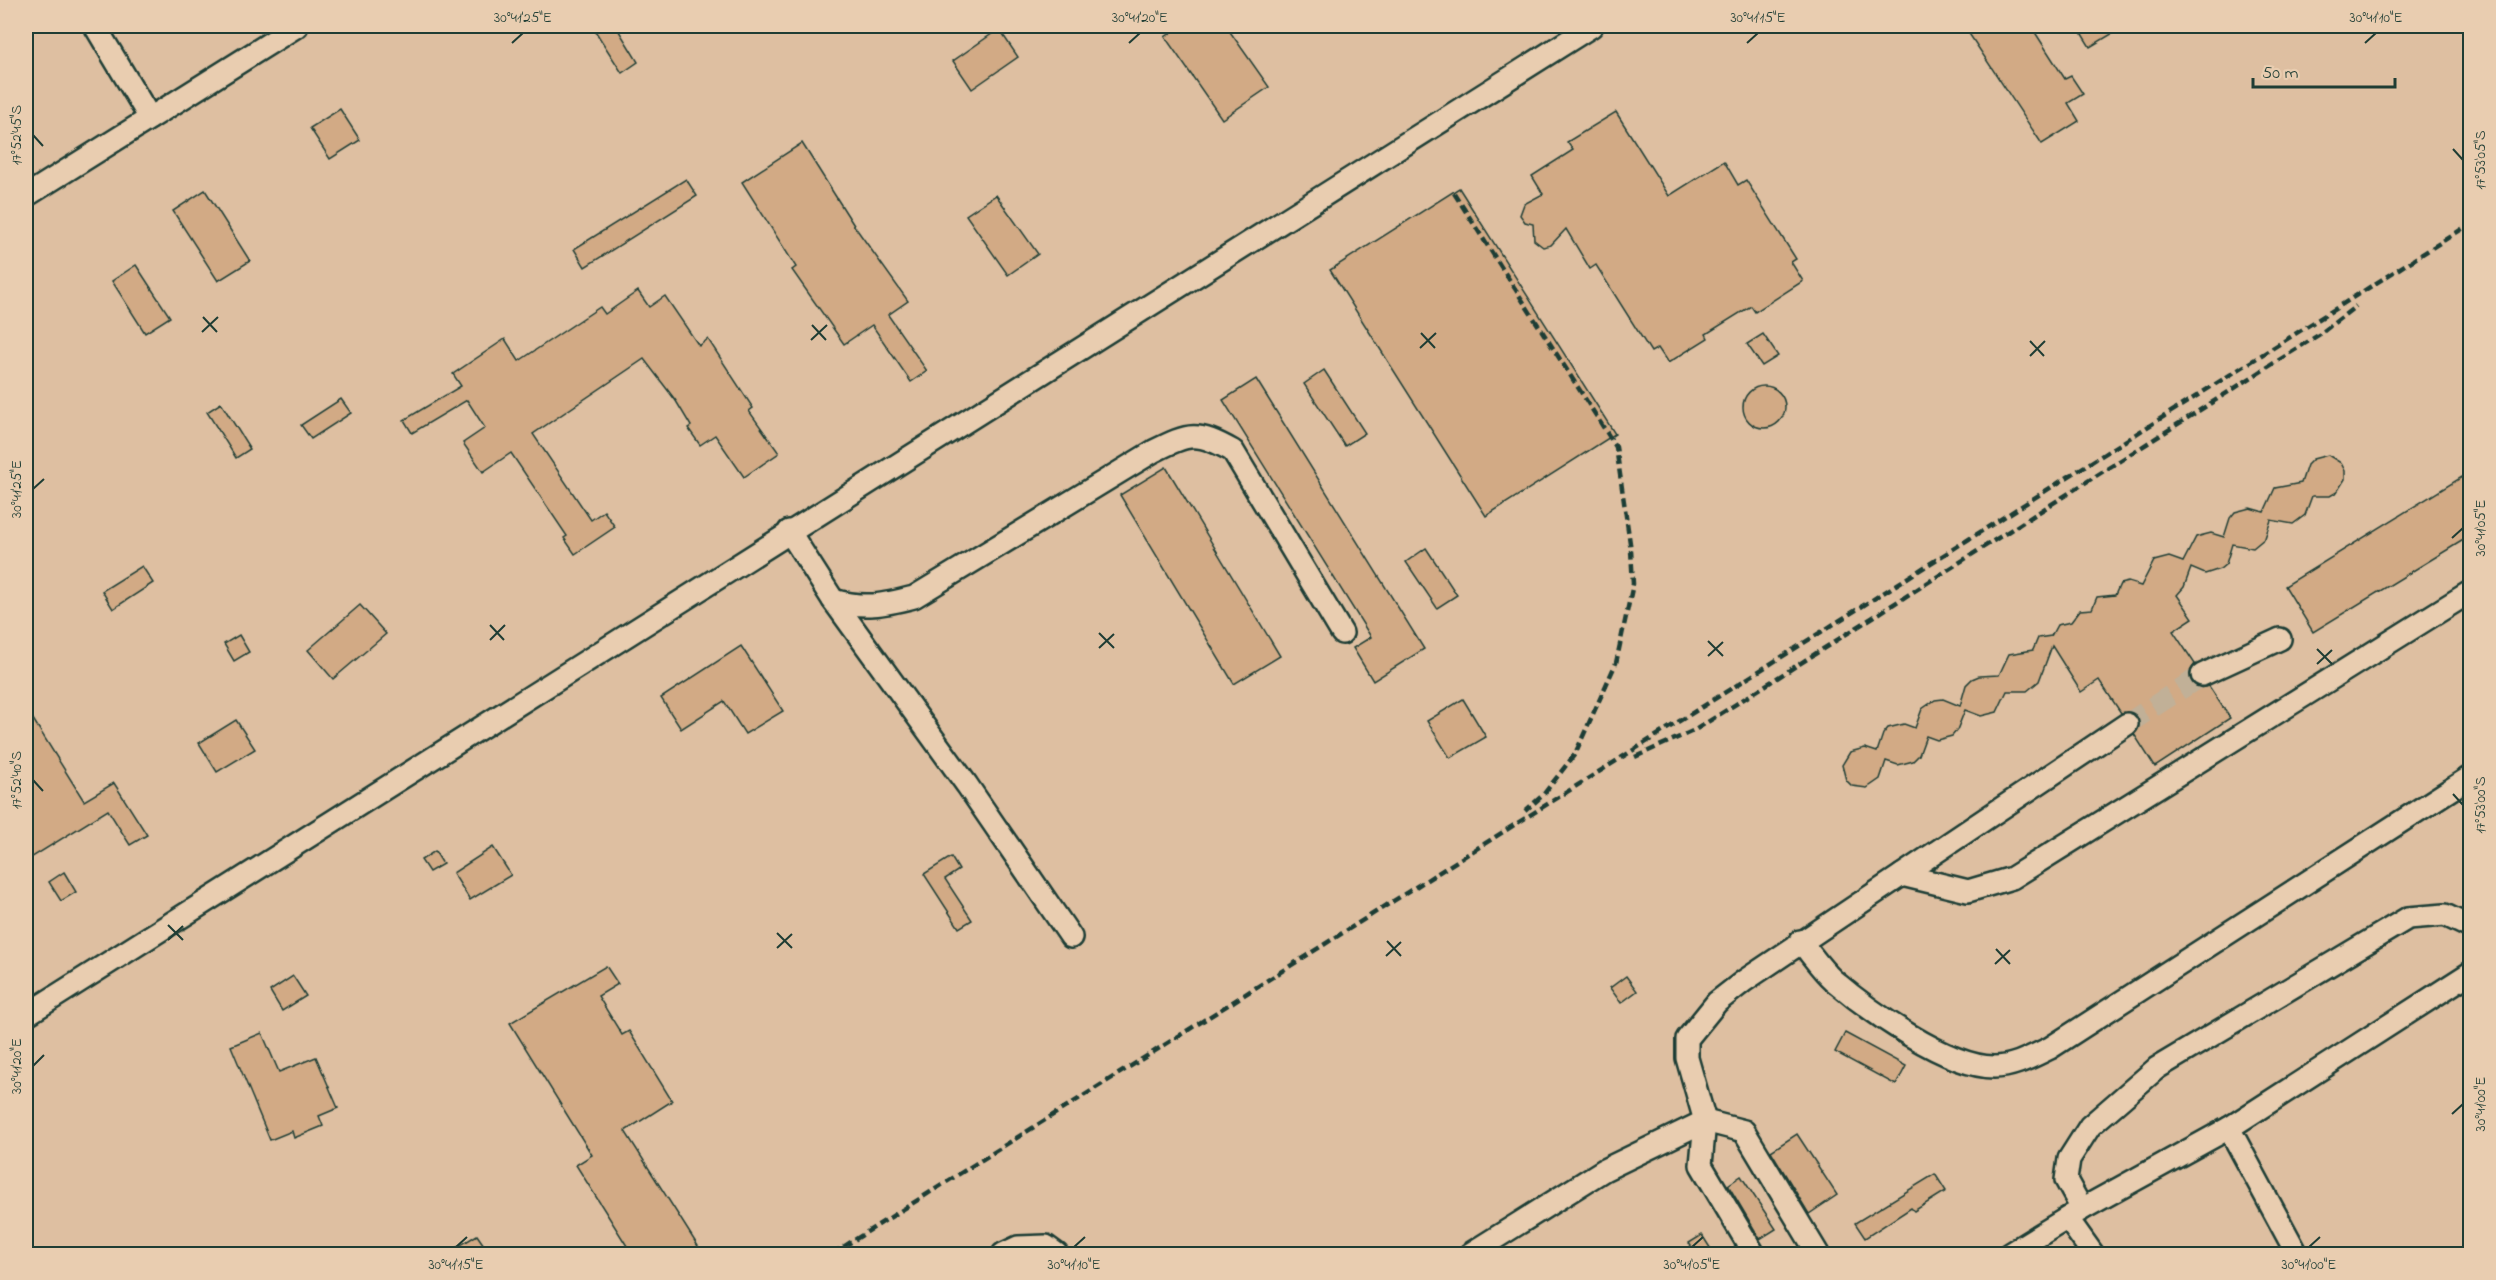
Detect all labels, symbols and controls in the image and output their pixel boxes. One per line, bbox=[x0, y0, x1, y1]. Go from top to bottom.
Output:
text: 30°41'25"E bbox=[494, 7, 552, 29]
text: 30°41'20"E bbox=[1112, 7, 1168, 29]
text: 30°41'15"E bbox=[1730, 7, 1786, 29]
text: 30°41'10"E bbox=[2349, 7, 2403, 29]
scale bar bbox=[2253, 51, 2396, 89]
text: 50 m bbox=[2262, 61, 2299, 87]
text: 17°52'45"S bbox=[6, 104, 28, 165]
text: 17°53'05"S bbox=[2470, 130, 2492, 190]
text: 30°41'25"E bbox=[6, 460, 28, 518]
text: 30°41'05"E bbox=[2470, 500, 2492, 556]
text: 17°52'40"S bbox=[6, 750, 28, 809]
text: 17°53'00"S bbox=[2470, 776, 2492, 834]
text: 30°41'20"E bbox=[6, 1038, 28, 1094]
text: 30°41'00"E bbox=[2470, 1077, 2492, 1131]
text: 30°41'15"E bbox=[428, 1254, 484, 1276]
text: 30°41'10"E bbox=[1047, 1254, 1101, 1276]
text: 30°41'05"E bbox=[1664, 1254, 1720, 1276]
text: 30°41'00"E bbox=[2282, 1254, 2336, 1276]

